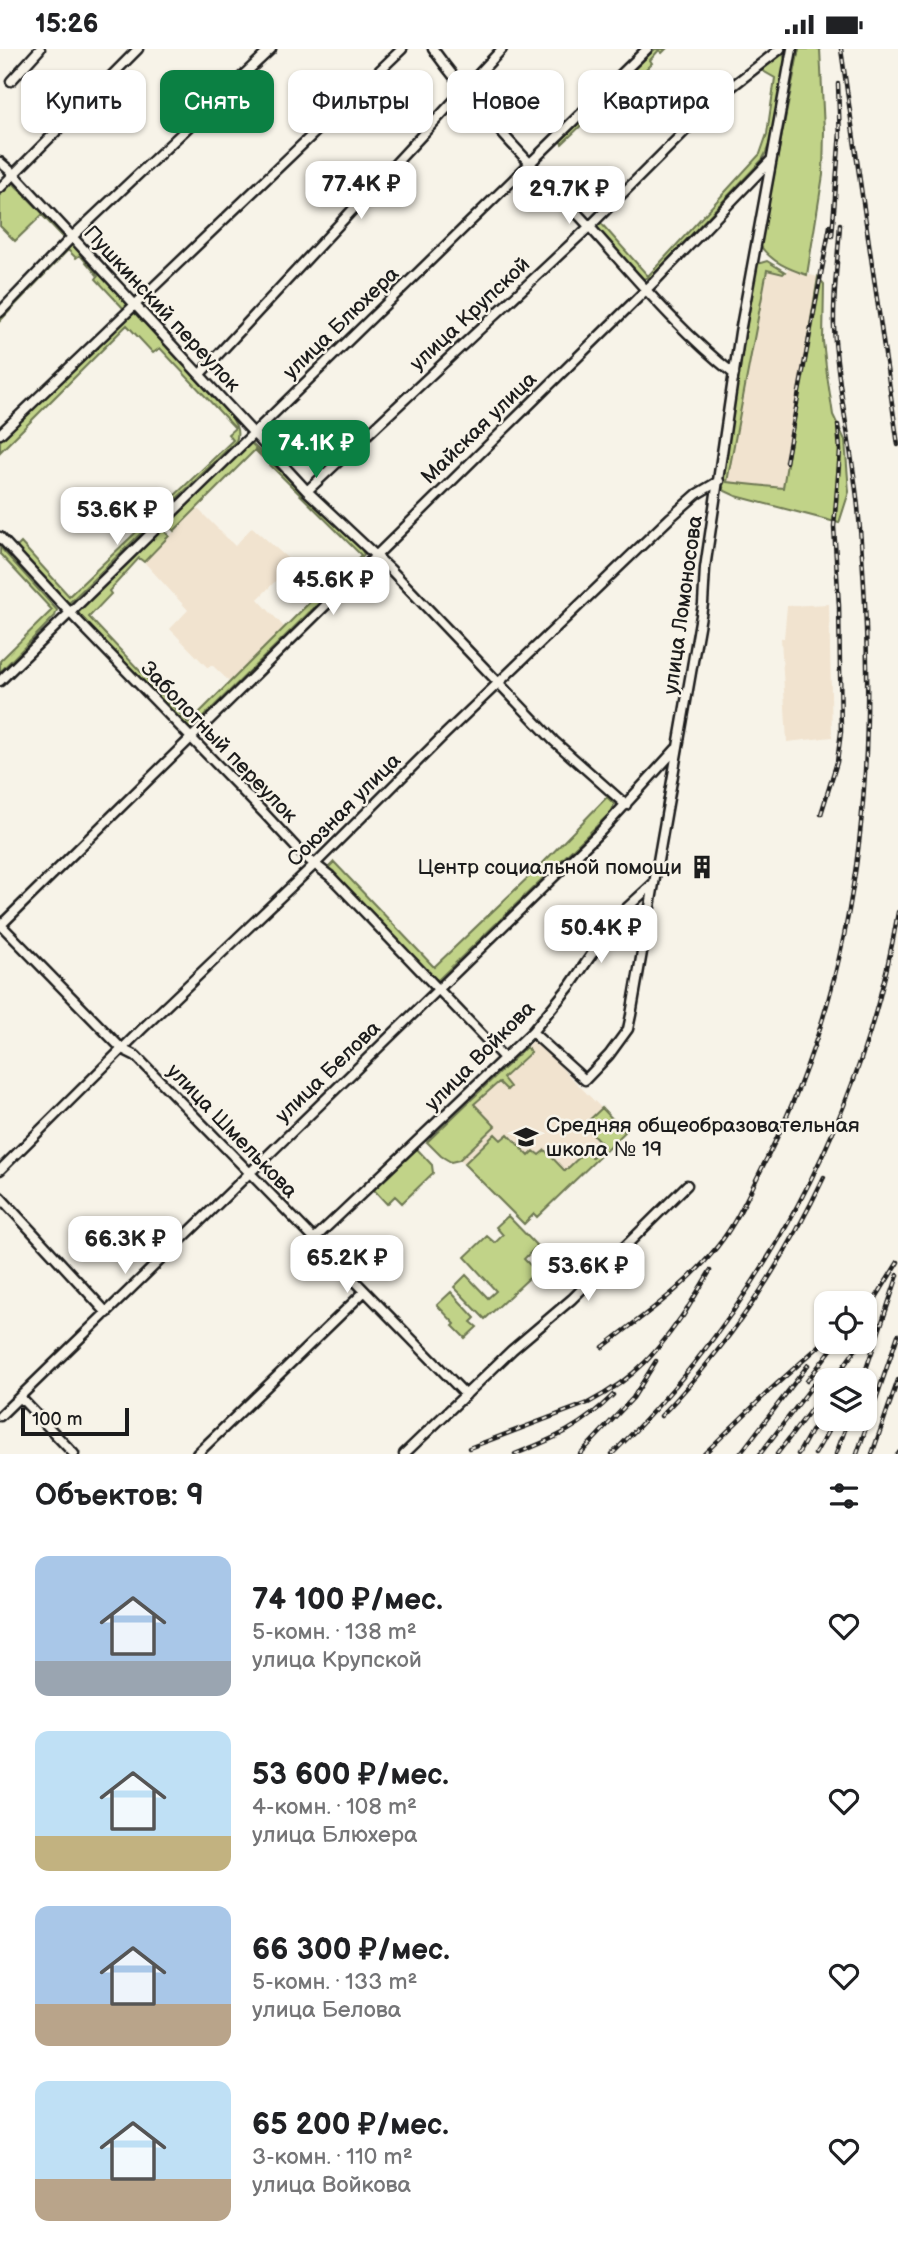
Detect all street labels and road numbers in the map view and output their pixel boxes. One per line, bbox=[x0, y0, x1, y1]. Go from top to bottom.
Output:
street label: Пушкинский переулок bbox=[78, 221, 246, 397]
street label: улица Крупской bbox=[405, 252, 535, 376]
street label: улица Блюхера bbox=[278, 261, 404, 384]
street label: Майская улица bbox=[416, 366, 542, 489]
street label: улица Ломоносова bbox=[658, 513, 708, 696]
street label: Заболотный переулок bbox=[135, 656, 303, 828]
street label: Союзная улица bbox=[282, 748, 406, 872]
street label: улица Войкова bbox=[420, 995, 541, 1116]
street label: улица Белова bbox=[270, 1015, 386, 1128]
street label: улица Шмелькова bbox=[161, 1059, 303, 1204]

